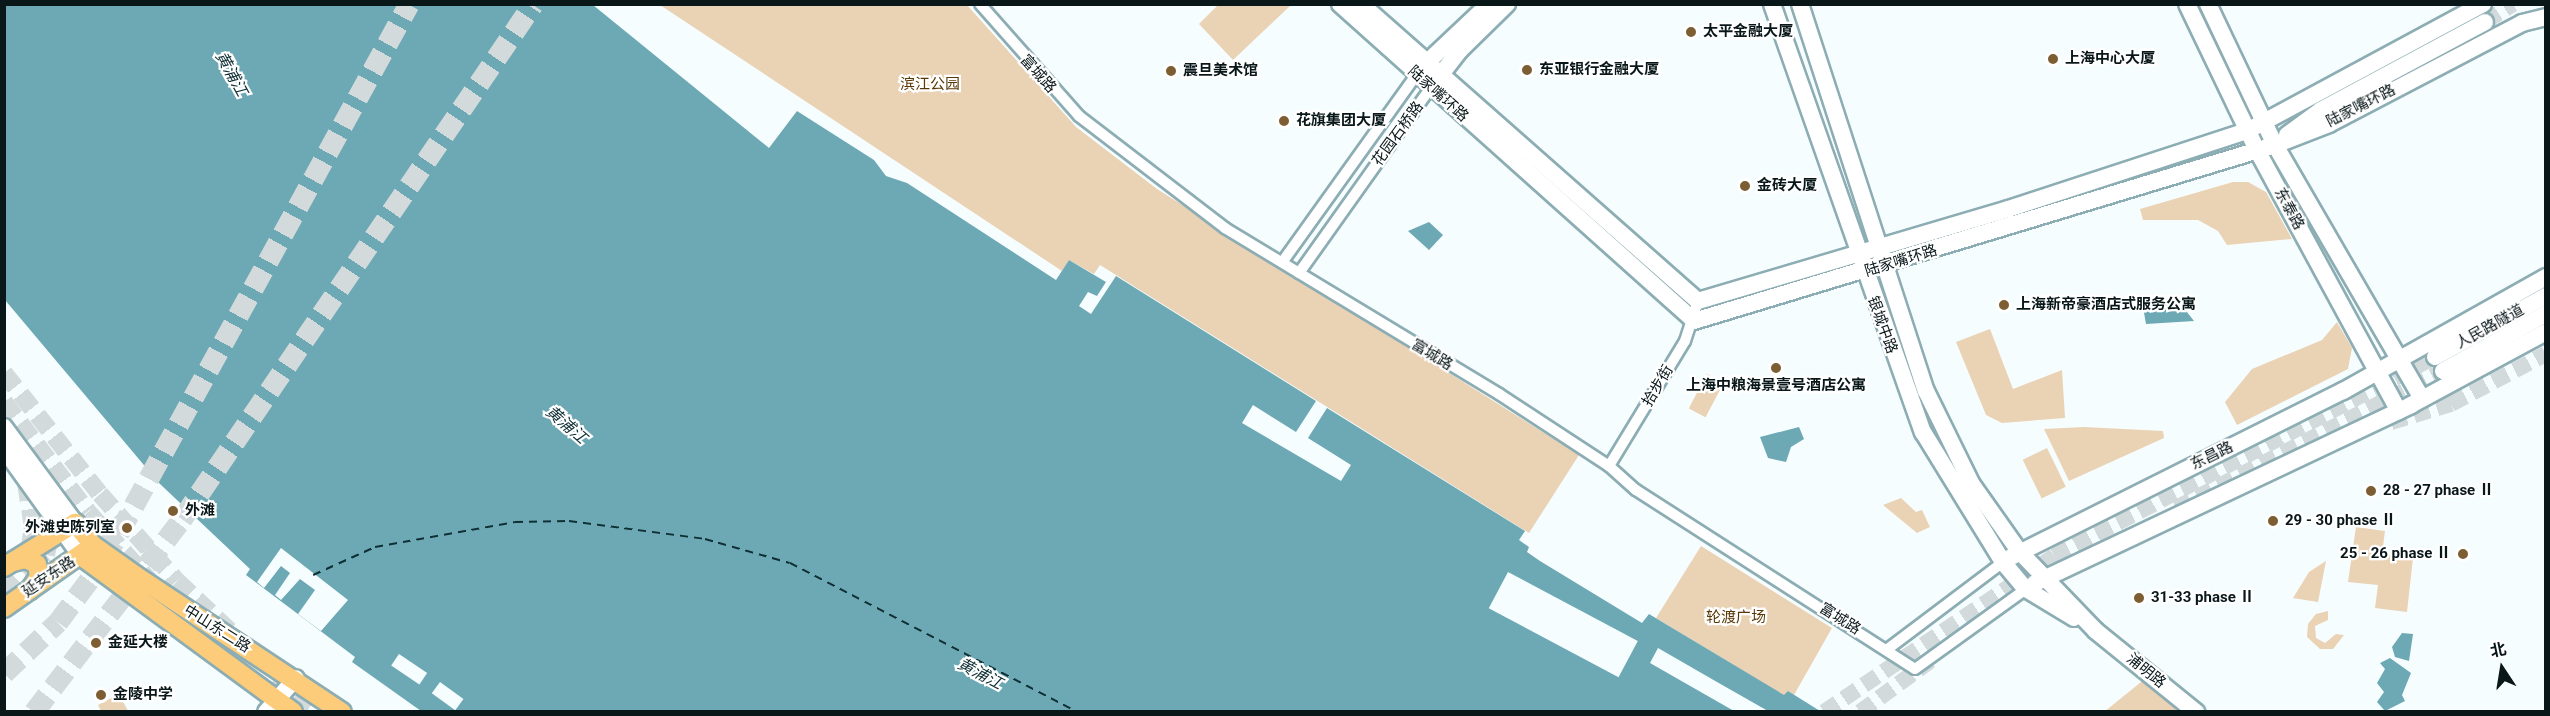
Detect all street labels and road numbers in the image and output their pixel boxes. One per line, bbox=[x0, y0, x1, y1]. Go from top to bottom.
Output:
street label: 富城路 bbox=[1016, 51, 1060, 97]
street label: 陆家嘴环路 bbox=[1404, 62, 1472, 126]
street label: 陆家嘴环路 bbox=[2324, 81, 2398, 131]
street label: 花园石桥路 bbox=[1369, 98, 1427, 170]
street label: 东泰路 bbox=[2270, 185, 2308, 233]
street label: 陆家嘴环路 bbox=[1863, 241, 1939, 281]
street label: 银城中路 bbox=[1863, 294, 1901, 356]
street label: 人民路隧道 bbox=[2453, 301, 2527, 353]
street label: 富城路 bbox=[1408, 336, 1456, 374]
street label: 拾步街 bbox=[1639, 362, 1677, 410]
street label: 东昌路 bbox=[2188, 438, 2236, 474]
street label: 延安东路 bbox=[19, 553, 79, 601]
street label: 富城路 bbox=[1816, 599, 1864, 639]
street label: 中山东二路 bbox=[180, 601, 254, 657]
street label: 浦明路 bbox=[2123, 650, 2169, 692]

